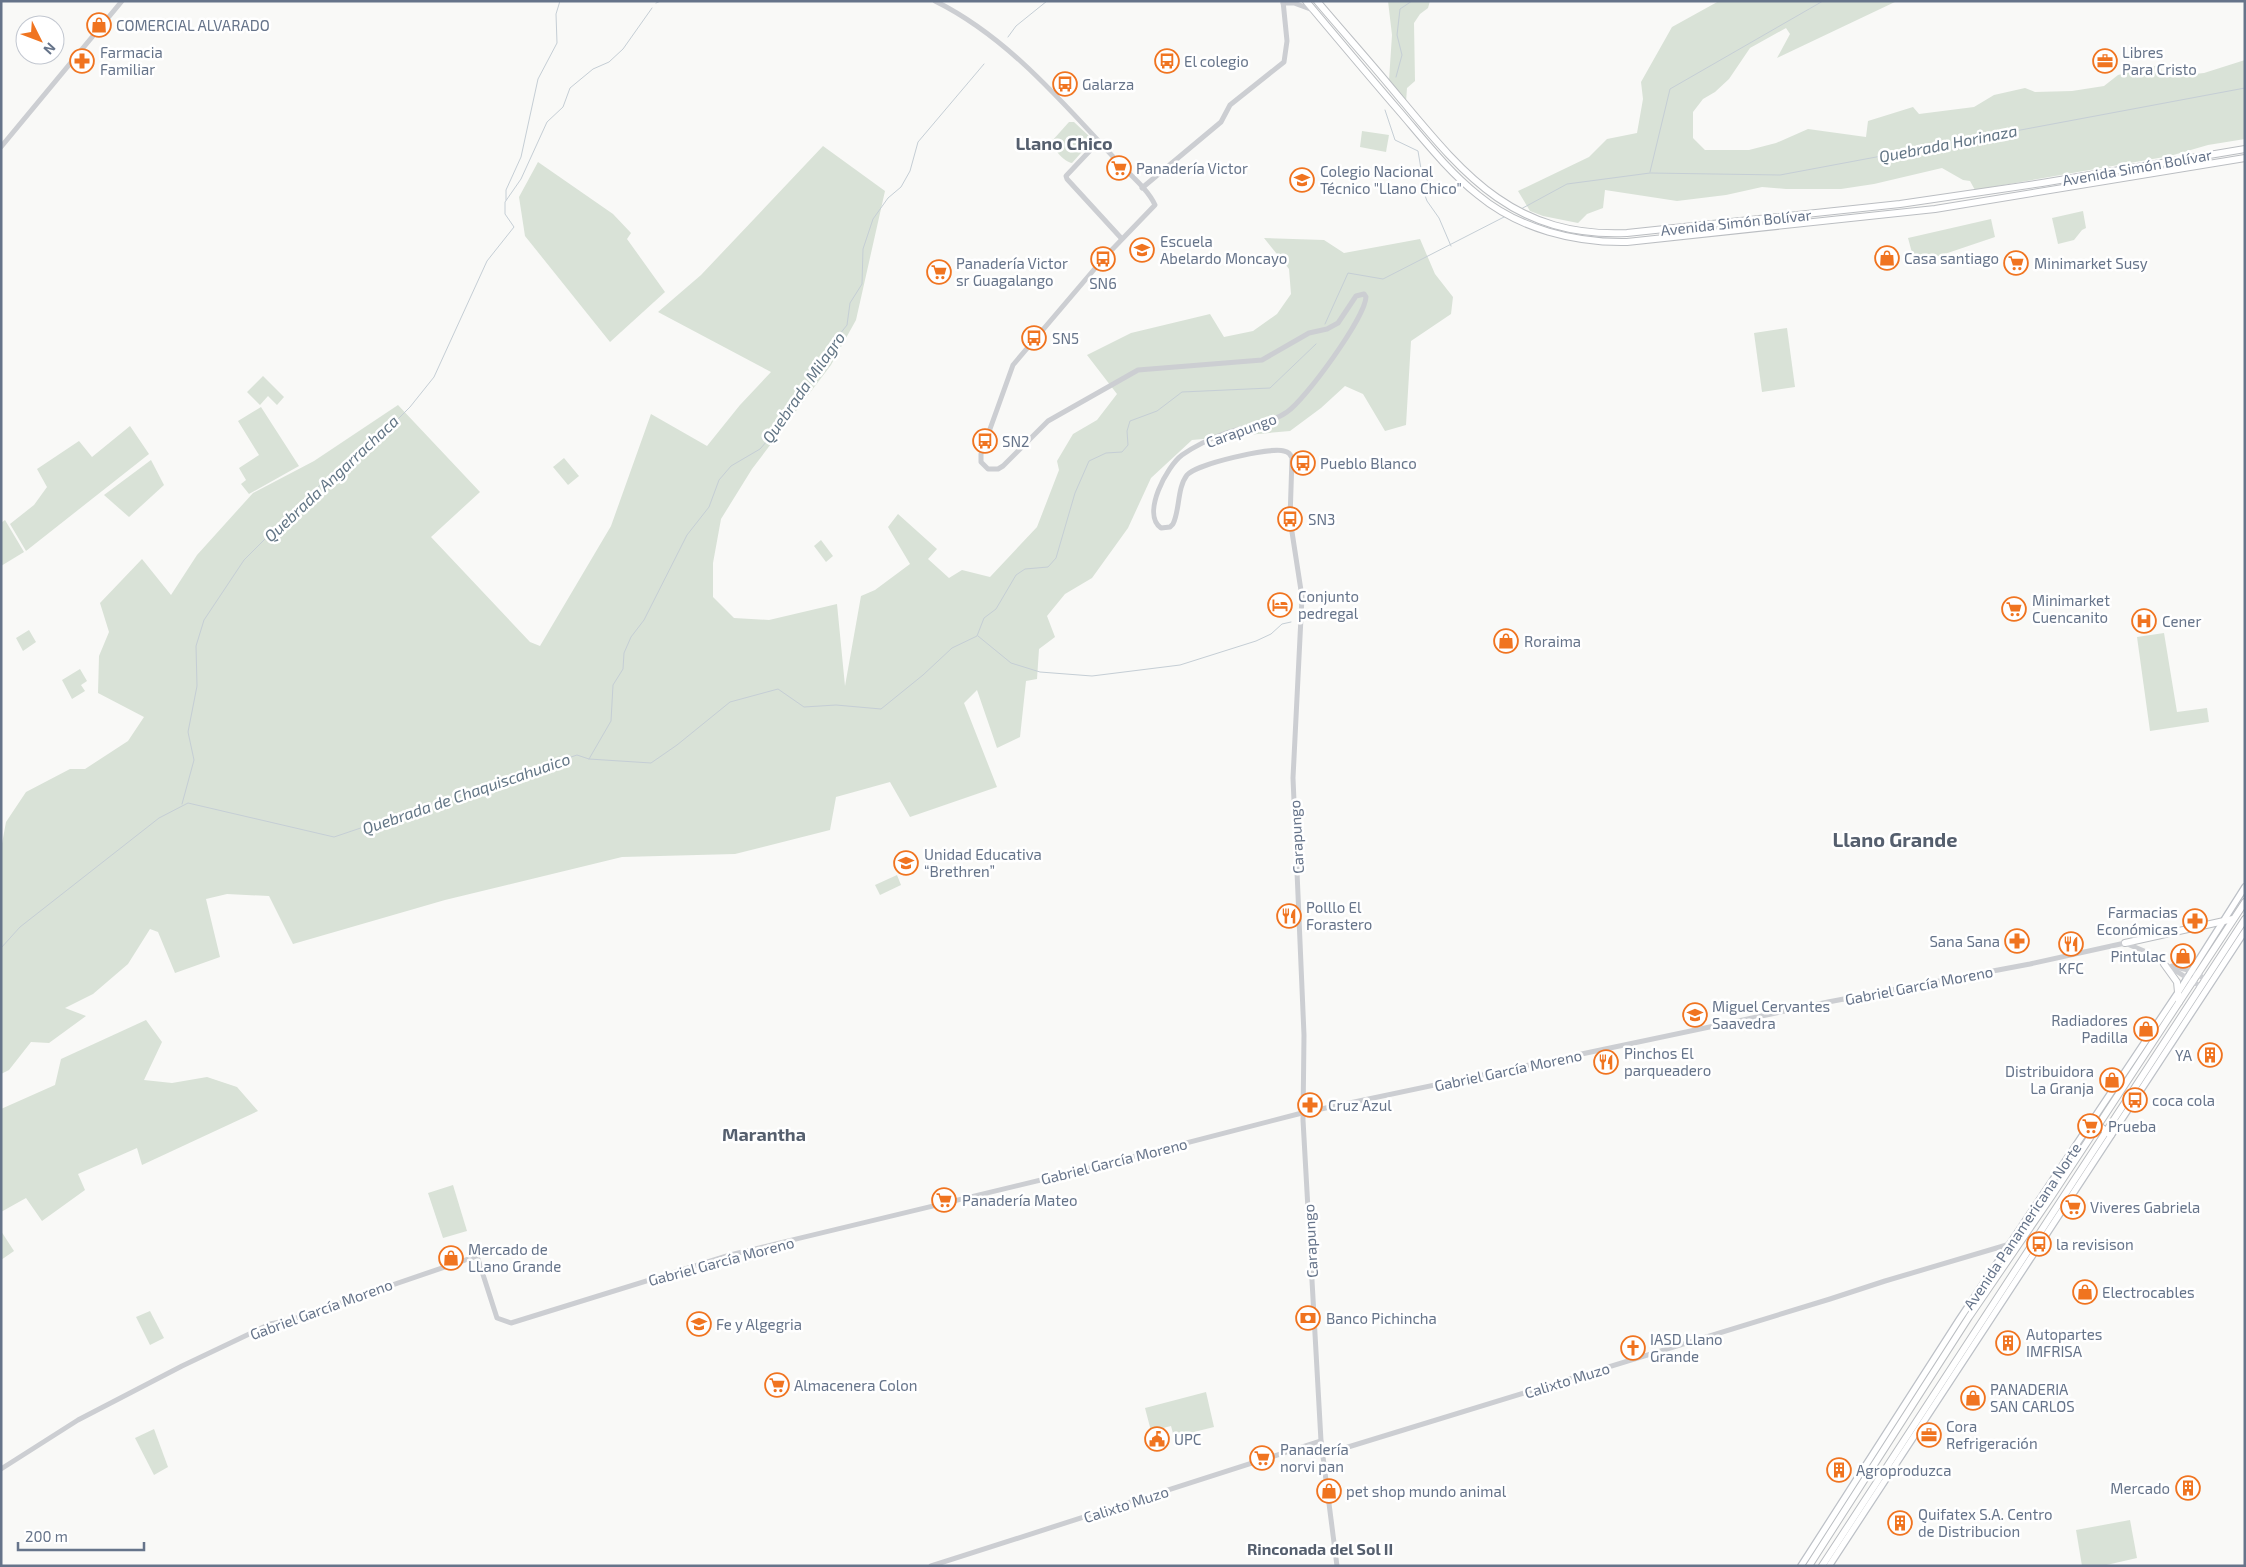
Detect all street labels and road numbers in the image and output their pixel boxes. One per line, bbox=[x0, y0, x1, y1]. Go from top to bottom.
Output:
street label: Avenida Simón Bolívar bbox=[2061, 145, 2213, 189]
street label: Avenida Simón Bolívar bbox=[1660, 205, 1812, 239]
street label: Carapungo bbox=[1203, 409, 1279, 451]
street label: Carapungo bbox=[1285, 800, 1307, 874]
street label: Gabriel García Moreno bbox=[1843, 962, 1995, 1008]
street label: Gabriel García Moreno bbox=[1433, 1046, 1583, 1094]
street label: Gabriel García Moreno bbox=[1039, 1134, 1189, 1188]
street label: Avenida Panamericana Norte bbox=[1959, 1139, 2085, 1313]
street label: Carapungo bbox=[1299, 1204, 1321, 1278]
street label: Gabriel García Moreno bbox=[646, 1233, 796, 1289]
street label: Gabriel García Moreno bbox=[247, 1275, 395, 1343]
street label: Calixto Muzo bbox=[1522, 1358, 1612, 1402]
street label: Calixto Muzo bbox=[1081, 1482, 1171, 1526]

